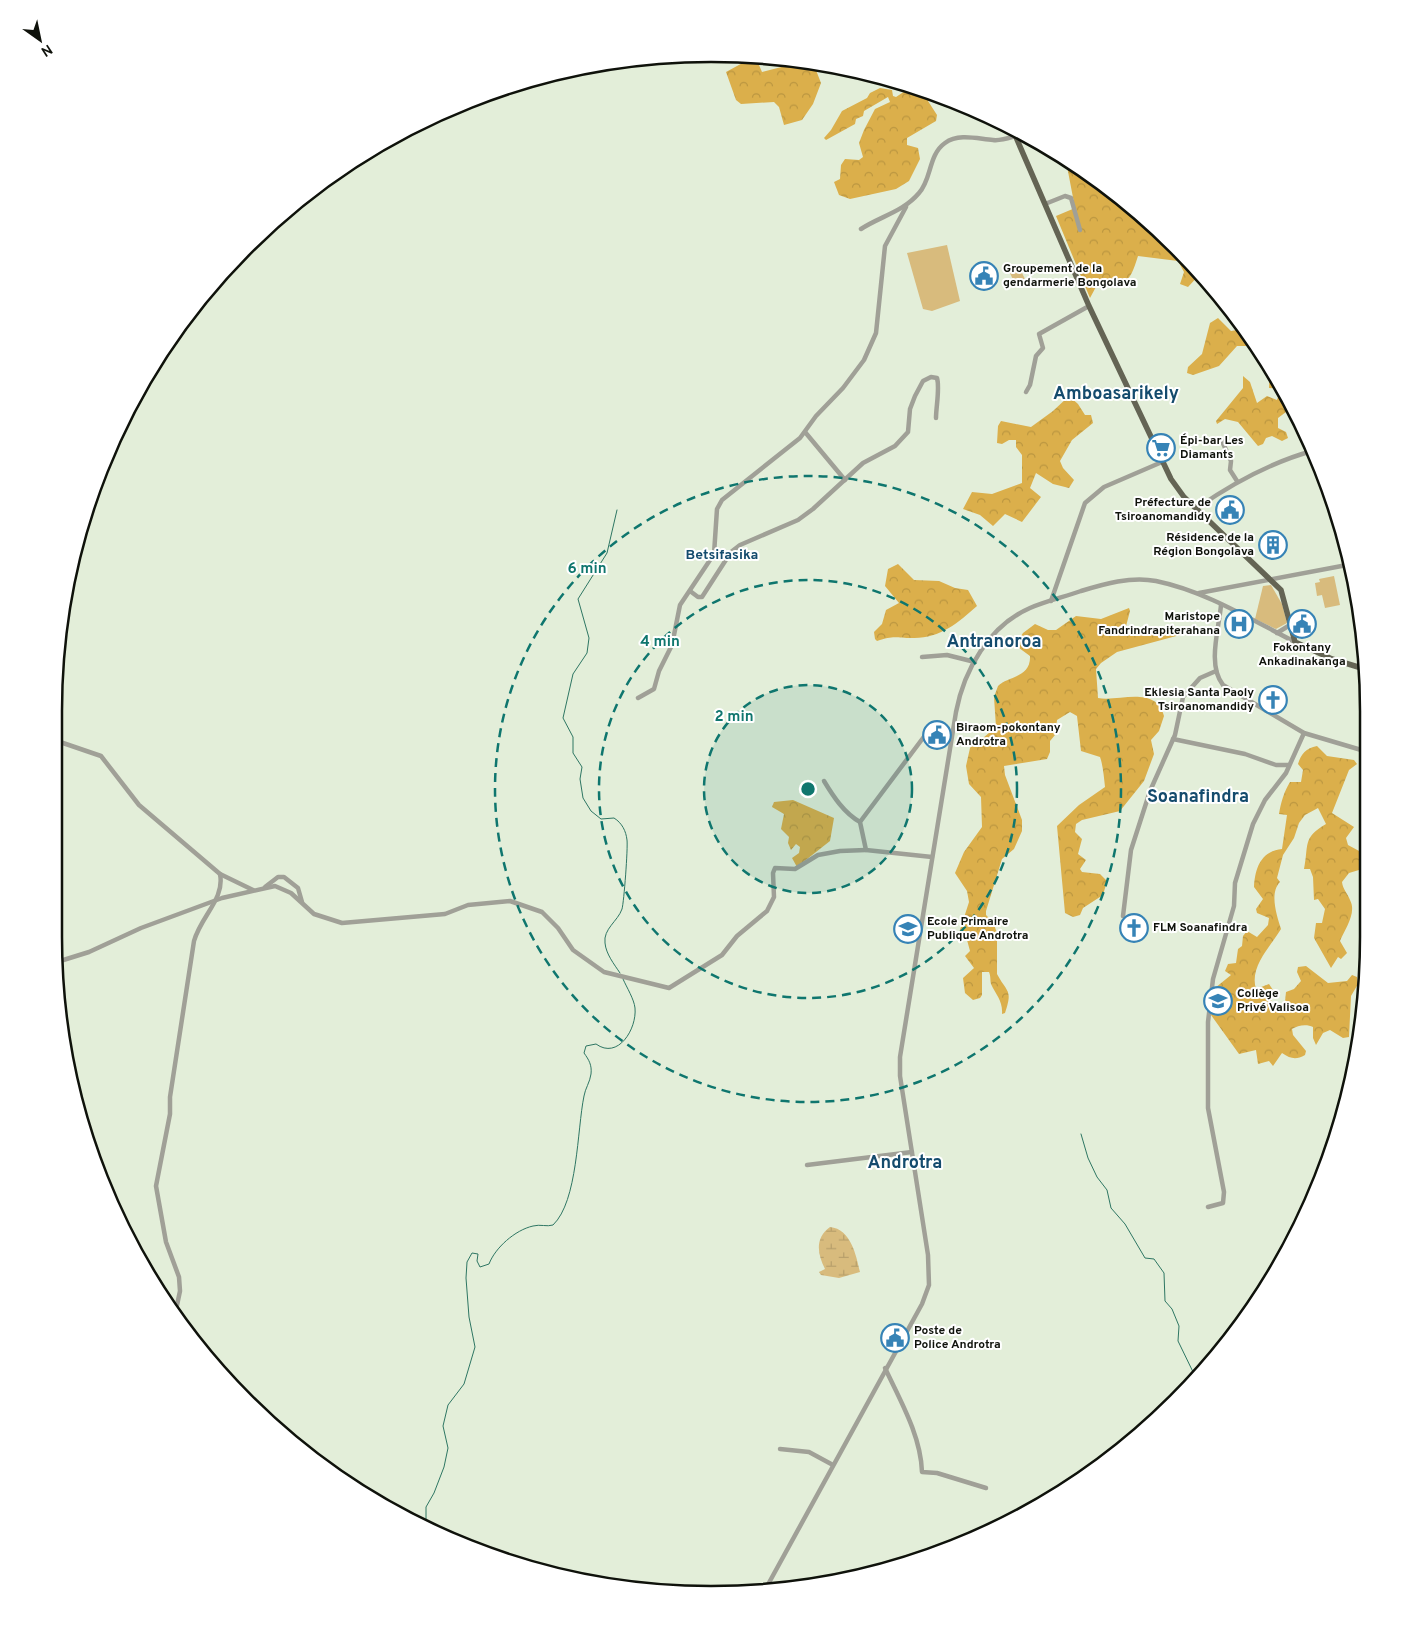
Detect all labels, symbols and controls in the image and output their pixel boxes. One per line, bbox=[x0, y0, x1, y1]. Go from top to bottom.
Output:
north arrow bbox=[15, 15, 65, 65]
text: N bbox=[37, 40, 55, 60]
public building icon: Groupement de la gendarmerie Bongolava bbox=[969, 261, 999, 291]
place label: Groupement de la gendarmerie Bongolava bbox=[1003, 261, 1137, 291]
district label: Amboasarikely bbox=[1053, 383, 1179, 406]
supermarket icon: Épi-bar Les Diamants bbox=[1146, 433, 1176, 463]
place label: Épi-bar Les Diamants bbox=[1180, 433, 1244, 463]
place label: Préfecture de Tsiroanomandidy bbox=[1115, 495, 1211, 525]
public building icon: Préfecture de Tsiroanomandidy bbox=[1215, 495, 1245, 525]
place label: Résidence de la Région Bongolava bbox=[1153, 530, 1254, 560]
building icon: Résidence de la Région Bongolava bbox=[1258, 530, 1288, 560]
district label: Betsifasika bbox=[686, 547, 758, 564]
text: 6 min bbox=[567, 560, 607, 579]
place label: Maristope Fandrindrapiterahana bbox=[1098, 609, 1220, 639]
hospital icon: Maristope Fandrindrapiterahana bbox=[1224, 609, 1254, 639]
public building icon: Fokontany Ankadinakanga bbox=[1287, 609, 1317, 639]
district label: Antranoroa bbox=[946, 631, 1042, 654]
text: 4 min bbox=[640, 633, 680, 652]
place label: Fokontany Ankadinakanga bbox=[1258, 640, 1346, 670]
place label: Eklesia Santa Paoly Tsiroanomandidy bbox=[1144, 685, 1254, 715]
church icon: Eklesia Santa Paoly Tsiroanomandidy bbox=[1258, 685, 1288, 715]
text: 2 min bbox=[714, 708, 754, 727]
public building icon: Biraom-pokontany Androtra bbox=[922, 720, 952, 750]
place label: Biraom-pokontany Androtra bbox=[956, 720, 1061, 750]
centre of rings bbox=[799, 780, 817, 798]
district label: Soanafindra bbox=[1147, 786, 1249, 809]
church icon: FLM Soanafindra bbox=[1119, 913, 1149, 943]
school or university icon: Ecole Primaire Publique Androtra bbox=[893, 914, 923, 944]
place label: Ecole Primaire Publique Androtra bbox=[927, 914, 1029, 944]
place label: FLM Soanafindra bbox=[1153, 920, 1247, 936]
school or university icon: Collège Privé Valisoa bbox=[1203, 986, 1233, 1016]
place label: Collège Privé Valisoa bbox=[1237, 986, 1309, 1016]
district label: Androtra bbox=[868, 1152, 942, 1175]
public building icon: Poste de Police Androtra bbox=[880, 1323, 910, 1353]
place label: Poste de Police Androtra bbox=[914, 1323, 1001, 1353]

